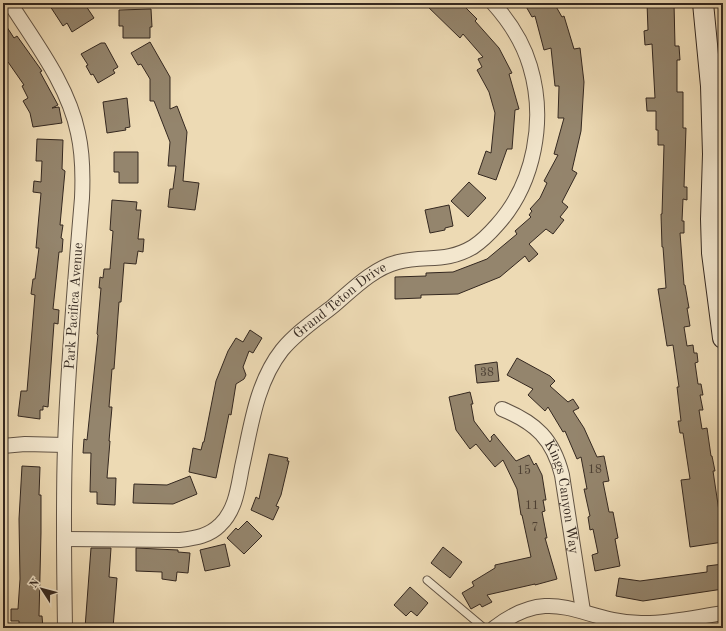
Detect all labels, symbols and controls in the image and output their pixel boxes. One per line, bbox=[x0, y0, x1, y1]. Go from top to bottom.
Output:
street label: Park Pacifica Avenue bbox=[63, 242, 85, 370]
street label: Grand Teton Drive bbox=[291, 260, 389, 341]
house number: 38 bbox=[480, 367, 494, 379]
street label: Kings Canyon Way bbox=[542, 438, 581, 556]
house number: 15 bbox=[517, 464, 531, 477]
house number: 18 bbox=[588, 464, 602, 476]
house number: 11 bbox=[525, 500, 539, 512]
house number: 7 bbox=[532, 522, 538, 534]
north arrow bbox=[22, 569, 62, 609]
text: N bbox=[28, 577, 42, 591]

